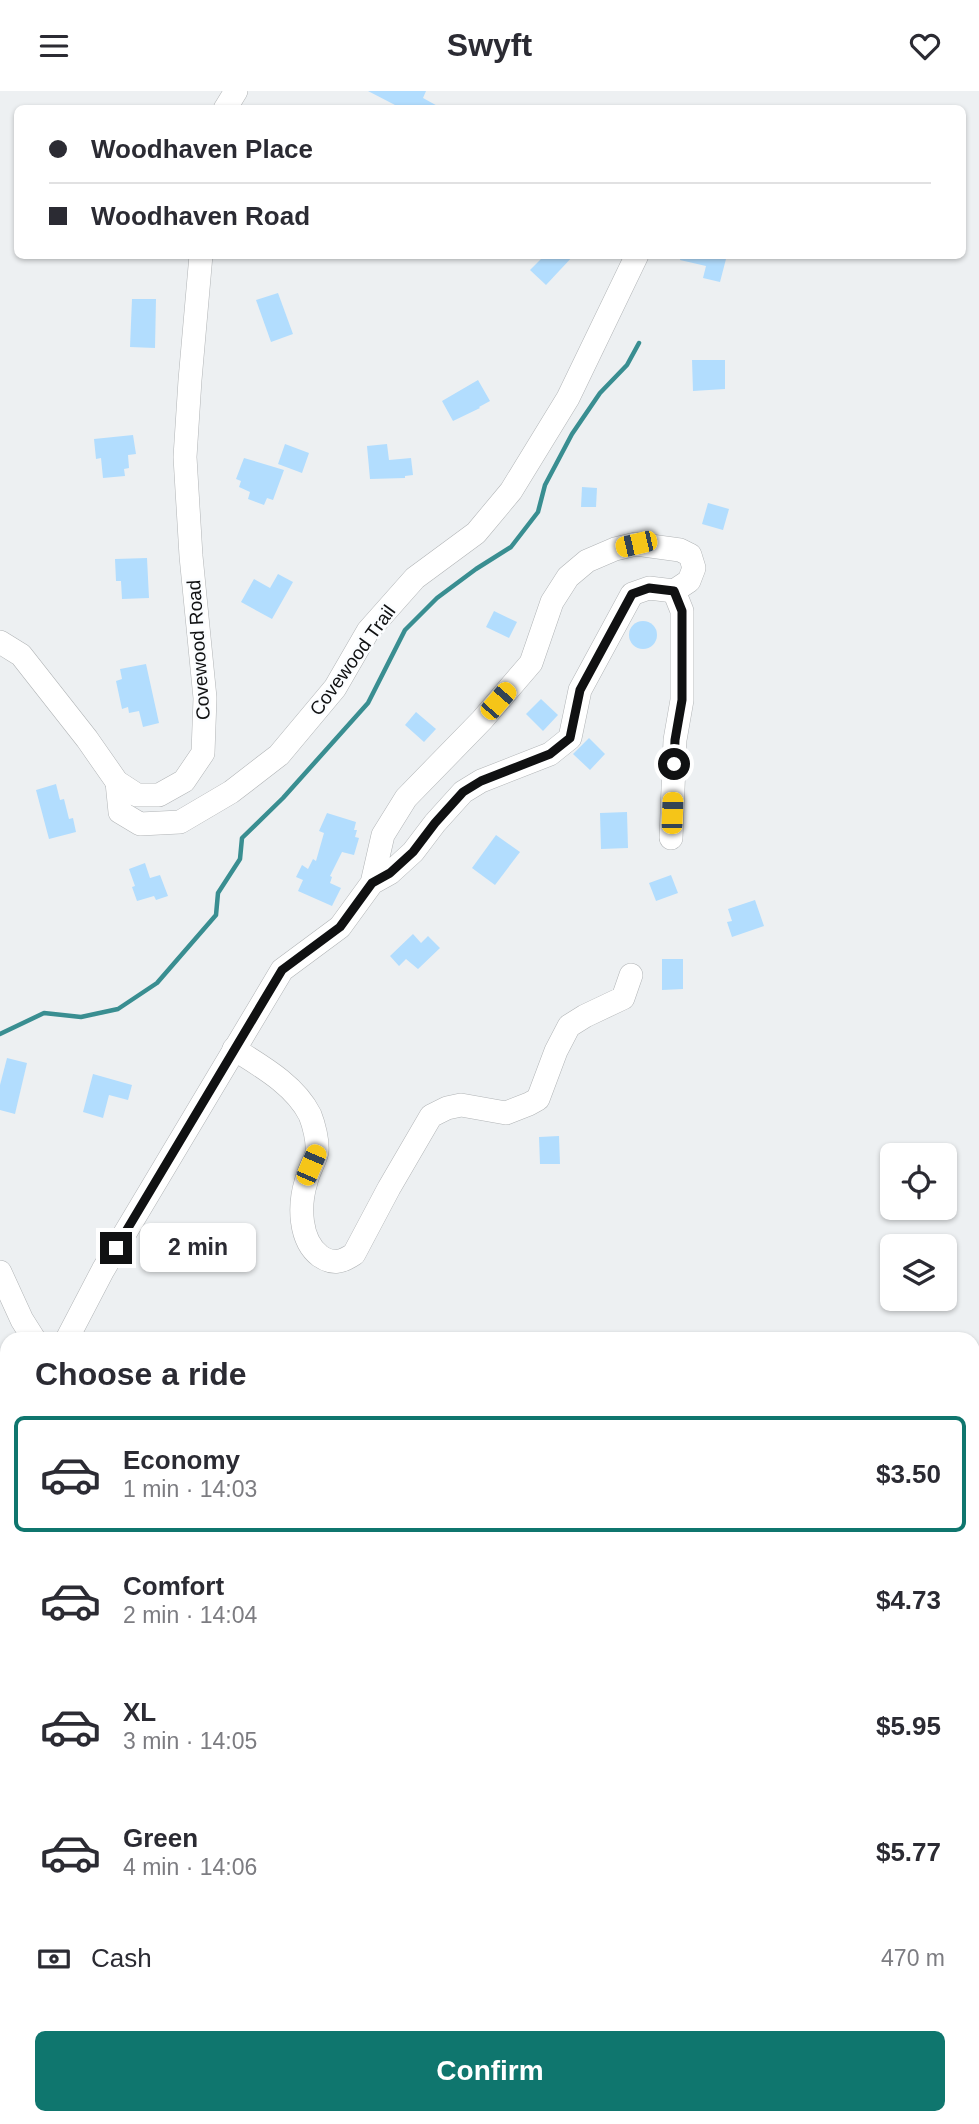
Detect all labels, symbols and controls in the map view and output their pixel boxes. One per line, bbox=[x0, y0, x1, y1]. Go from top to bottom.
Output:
icon: menu bbox=[35, 27, 73, 65]
text: Swyft bbox=[447, 27, 532, 63]
icon: heart bbox=[906, 27, 944, 65]
text: Woodhaven Place bbox=[91, 134, 313, 164]
text: Woodhaven Road bbox=[91, 201, 310, 231]
car bbox=[614, 529, 659, 559]
street label: Covewood Road bbox=[183, 579, 214, 721]
street label: Covewood Trail bbox=[305, 601, 399, 719]
car bbox=[477, 678, 520, 724]
route start bbox=[658, 748, 690, 780]
car bbox=[661, 792, 684, 834]
car bbox=[294, 1142, 329, 1188]
map controls bbox=[880, 1143, 957, 1311]
button: locate bbox=[880, 1143, 957, 1220]
callout: 2 min bbox=[140, 1223, 256, 1273]
route end bbox=[100, 1232, 132, 1264]
text: 2 min bbox=[168, 1234, 228, 1260]
button: layers bbox=[880, 1234, 957, 1311]
text: Choose a ride bbox=[35, 1356, 247, 1392]
icon: car bbox=[39, 1443, 102, 1506]
text: Economy bbox=[123, 1445, 240, 1475]
text: $3.50 bbox=[876, 1459, 941, 1489]
text: 1 min · 14:03 bbox=[123, 1476, 257, 1502]
icon: car bbox=[39, 1569, 102, 1632]
text: Comfort bbox=[123, 1571, 224, 1601]
text: $4.73 bbox=[876, 1585, 941, 1615]
text: 2 min · 14:04 bbox=[123, 1602, 257, 1628]
icon: car bbox=[39, 1695, 102, 1758]
text: XL bbox=[123, 1697, 156, 1727]
text: $5.95 bbox=[876, 1711, 941, 1741]
text: 3 min · 14:05 bbox=[123, 1728, 257, 1754]
icon: car bbox=[39, 1821, 102, 1884]
text: Green bbox=[123, 1823, 198, 1853]
text: $5.77 bbox=[876, 1837, 941, 1867]
text: 4 min · 14:06 bbox=[123, 1854, 257, 1880]
icon: cash bbox=[35, 1940, 73, 1978]
text: Cash bbox=[91, 1943, 152, 1973]
text: 470 m bbox=[881, 1945, 945, 1971]
button: Confirm bbox=[35, 2031, 945, 2111]

